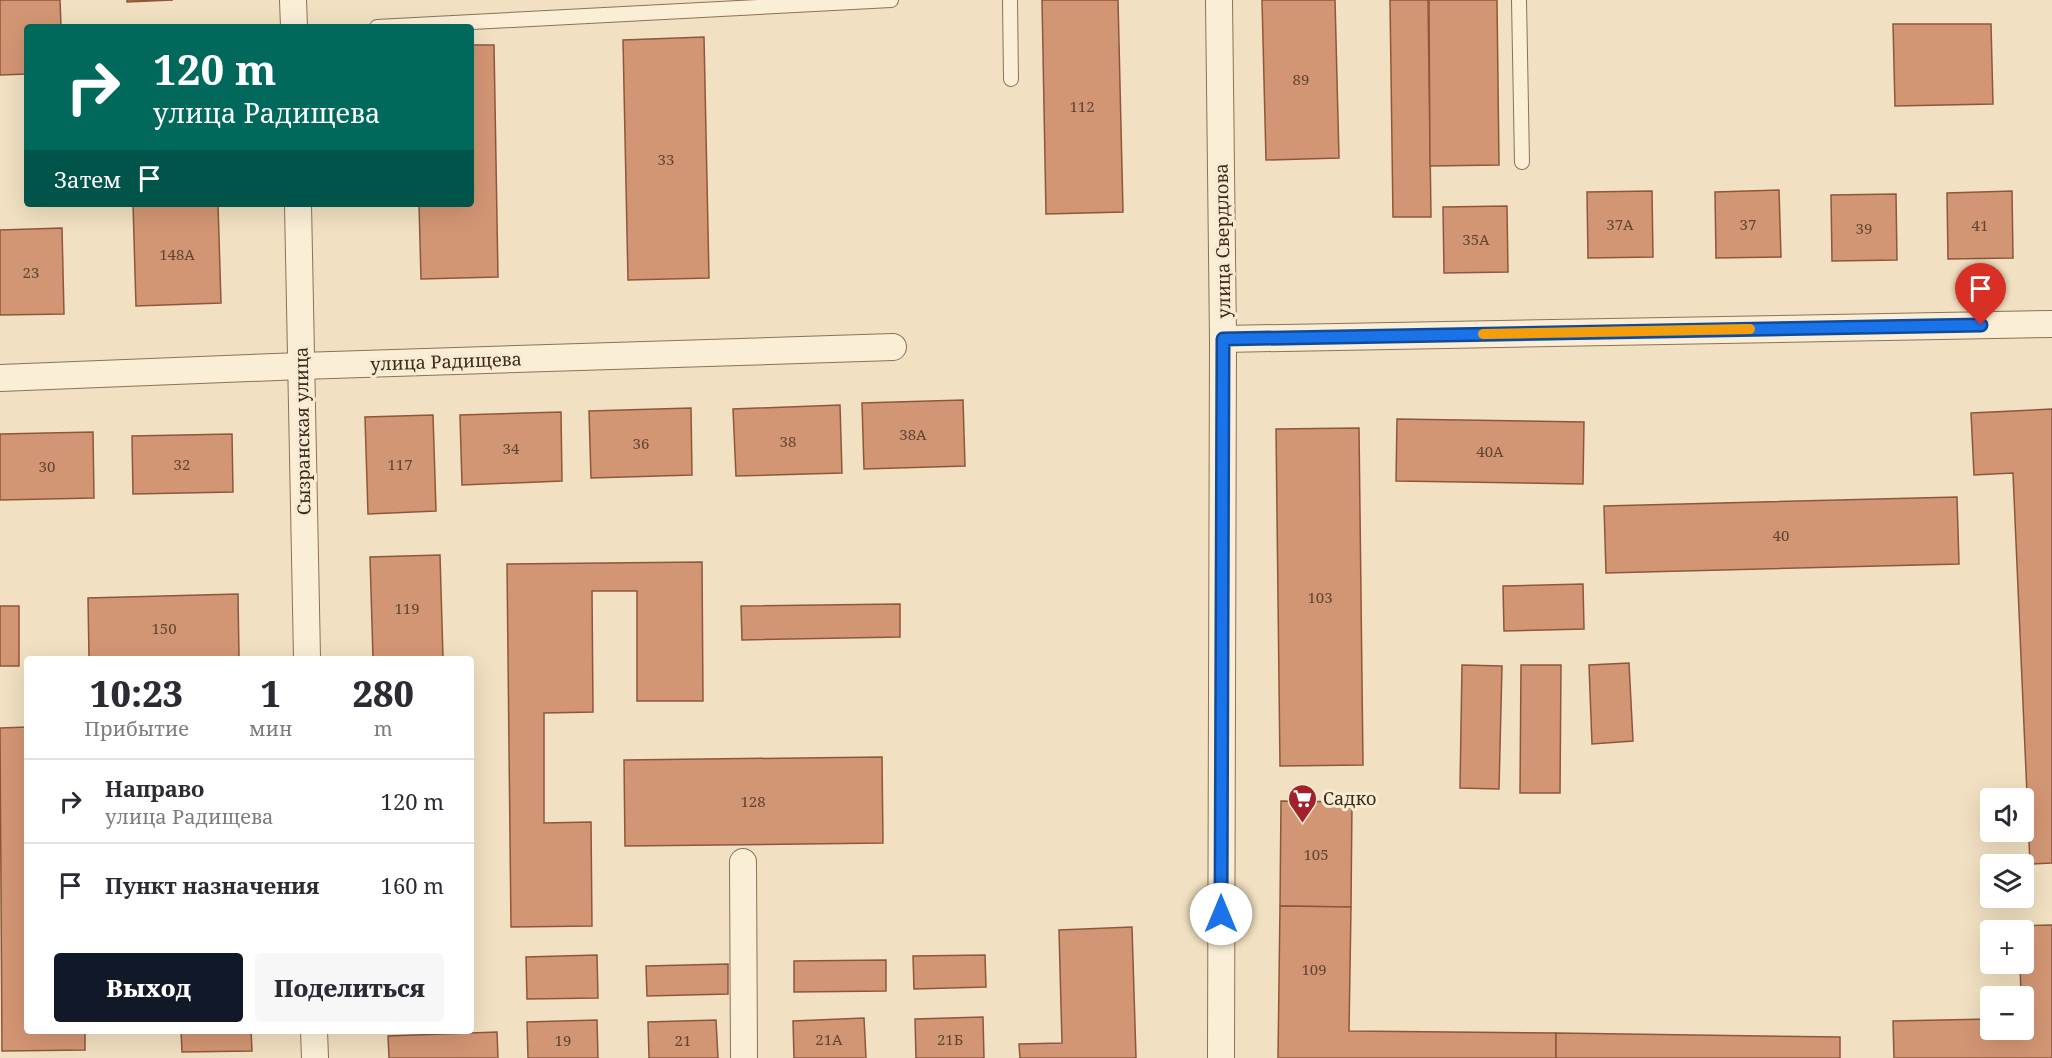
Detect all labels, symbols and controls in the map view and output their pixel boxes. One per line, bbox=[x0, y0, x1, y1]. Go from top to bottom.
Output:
text: 120 m bbox=[153, 40, 277, 97]
icon: right bbox=[54, 48, 132, 126]
house number: 89 bbox=[1293, 69, 1309, 89]
text: улица Радищева bbox=[153, 94, 380, 131]
house number: 112 bbox=[1069, 96, 1095, 116]
house number: 33 bbox=[658, 149, 674, 169]
icon: arrive bbox=[133, 162, 166, 195]
street label: улица Свердлова bbox=[1209, 163, 1235, 319]
text: Затем bbox=[54, 164, 121, 194]
house number: 37А bbox=[1606, 214, 1634, 234]
house number: 37 bbox=[1740, 214, 1756, 234]
house number: 41 bbox=[1972, 215, 1988, 235]
house number: 39 bbox=[1856, 218, 1872, 238]
house number: 35А bbox=[1462, 229, 1490, 249]
house number: 148А bbox=[159, 244, 195, 264]
house number: 23 bbox=[23, 262, 39, 282]
pin bbox=[1955, 263, 2006, 325]
icon: arrive bbox=[1964, 272, 1997, 305]
street label: улица Радищева bbox=[370, 346, 522, 376]
street label: Сызранская улица bbox=[289, 347, 315, 515]
house number: 38А bbox=[899, 424, 927, 444]
house number: 38 bbox=[780, 431, 796, 451]
house number: 36 bbox=[633, 433, 649, 453]
house number: 34 bbox=[503, 438, 520, 458]
house number: 40А bbox=[1476, 441, 1504, 461]
house number: 32 bbox=[174, 454, 190, 474]
house number: 117 bbox=[387, 454, 413, 474]
house number: 30 bbox=[39, 456, 55, 476]
house number: 40 bbox=[1773, 525, 1789, 545]
house number: 103 bbox=[1307, 587, 1333, 607]
house number: 119 bbox=[394, 598, 420, 618]
house number: 150 bbox=[151, 618, 177, 638]
text: 10:23 bbox=[90, 669, 183, 718]
text: 1 bbox=[261, 669, 281, 718]
text: 280 bbox=[353, 669, 414, 718]
text: Прибытие bbox=[84, 715, 189, 742]
text: мин bbox=[249, 715, 292, 742]
text: m bbox=[374, 715, 393, 742]
text: Направо bbox=[105, 773, 204, 803]
supermarket icon: Садко bbox=[1286, 782, 1318, 824]
icon: right bbox=[54, 785, 87, 818]
text: 120 m bbox=[381, 786, 444, 816]
place label: Садко bbox=[1323, 786, 1376, 810]
map controls bbox=[1980, 788, 2034, 1040]
button: sound bbox=[1980, 788, 2034, 842]
house number: 128 bbox=[740, 791, 766, 811]
text: улица Радищева bbox=[105, 803, 273, 830]
house number: 105 bbox=[1303, 844, 1329, 864]
button: layers bbox=[1980, 854, 2034, 908]
icon: arrive bbox=[54, 869, 87, 902]
text: Пункт назначения bbox=[105, 870, 319, 900]
text: 160 m bbox=[381, 870, 444, 900]
position arrow bbox=[1189, 882, 1253, 946]
button: + bbox=[1980, 920, 2034, 974]
button: Выход bbox=[54, 953, 243, 1022]
button: Поделиться bbox=[255, 953, 444, 1022]
house number: 109 bbox=[1301, 959, 1327, 979]
button: − bbox=[1980, 986, 2034, 1040]
house number: 21А bbox=[815, 1029, 843, 1049]
house number: 21Б bbox=[937, 1029, 963, 1049]
house number: 19 bbox=[555, 1030, 571, 1050]
house number: 21 bbox=[675, 1030, 691, 1050]

